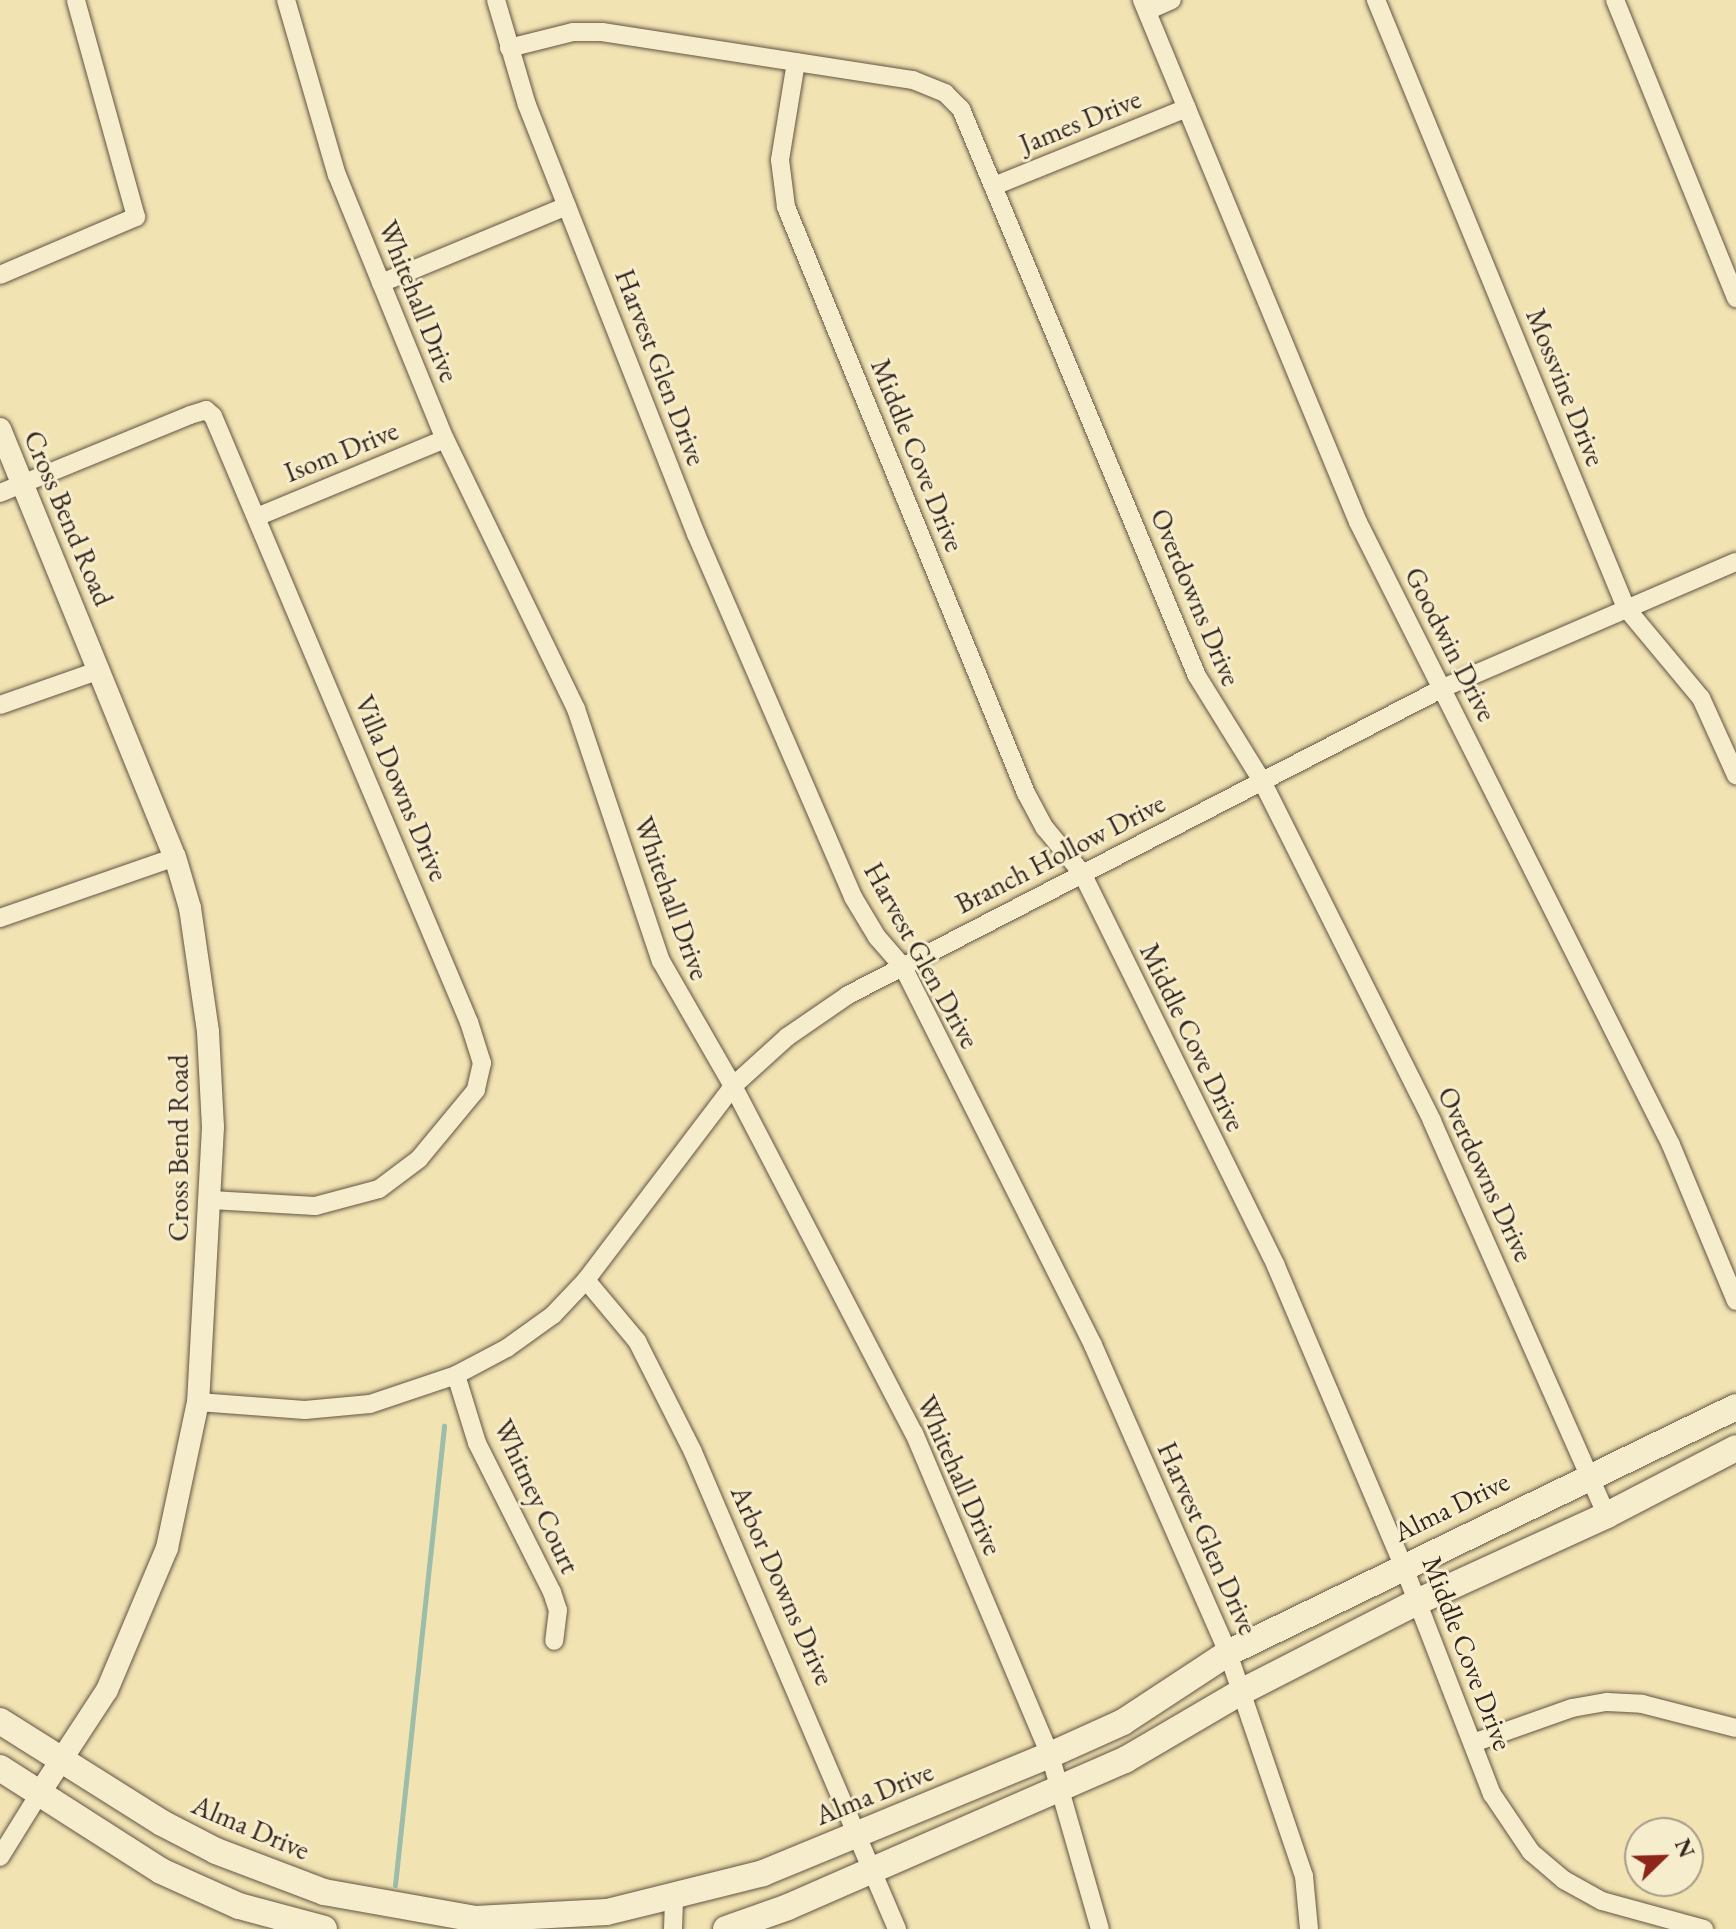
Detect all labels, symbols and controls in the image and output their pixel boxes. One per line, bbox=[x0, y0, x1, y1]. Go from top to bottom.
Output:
street label: James Drive bbox=[1014, 81, 1146, 161]
street label: Whitehall Drive bbox=[371, 215, 467, 387]
street label: Harvest Glen Drive bbox=[608, 264, 714, 470]
street label: Mossvine Drive bbox=[1519, 303, 1613, 471]
street label: Middle Cove Drive bbox=[864, 354, 972, 556]
street label: Isom Drive bbox=[279, 413, 403, 489]
street label: Cross Bend Road bbox=[17, 425, 121, 611]
street label: Overdowns Drive bbox=[1144, 503, 1248, 691]
street label: Goodwin Drive bbox=[1398, 561, 1504, 727]
street label: Villa Downs Drive bbox=[348, 690, 456, 886]
street label: Branch Hollow Drive bbox=[950, 786, 1170, 920]
street label: Whitehall Drive bbox=[627, 812, 717, 984]
street label: Harvest Glen Drive bbox=[857, 856, 987, 1054]
street label: Middle Cove Drive bbox=[1133, 938, 1253, 1136]
street label: Cross Bend Road bbox=[161, 1054, 195, 1242]
street label: Overdowns Drive bbox=[1431, 1081, 1541, 1267]
street label: Whitehall Drive bbox=[910, 1390, 1010, 1560]
street label: Whitney Court bbox=[487, 1414, 587, 1578]
street label: Harvest Glen Drive bbox=[1150, 1436, 1266, 1640]
street label: Alma Drive bbox=[1388, 1464, 1514, 1548]
street label: Arbor Downs Drive bbox=[724, 1480, 842, 1690]
street label: Middle Cove Drive bbox=[1416, 1551, 1520, 1755]
street label: Alma Drive bbox=[810, 1754, 938, 1832]
street label: Alma Drive bbox=[187, 1787, 315, 1867]
north arrow bbox=[1624, 1817, 1704, 1897]
text: N bbox=[1668, 1834, 1702, 1862]

